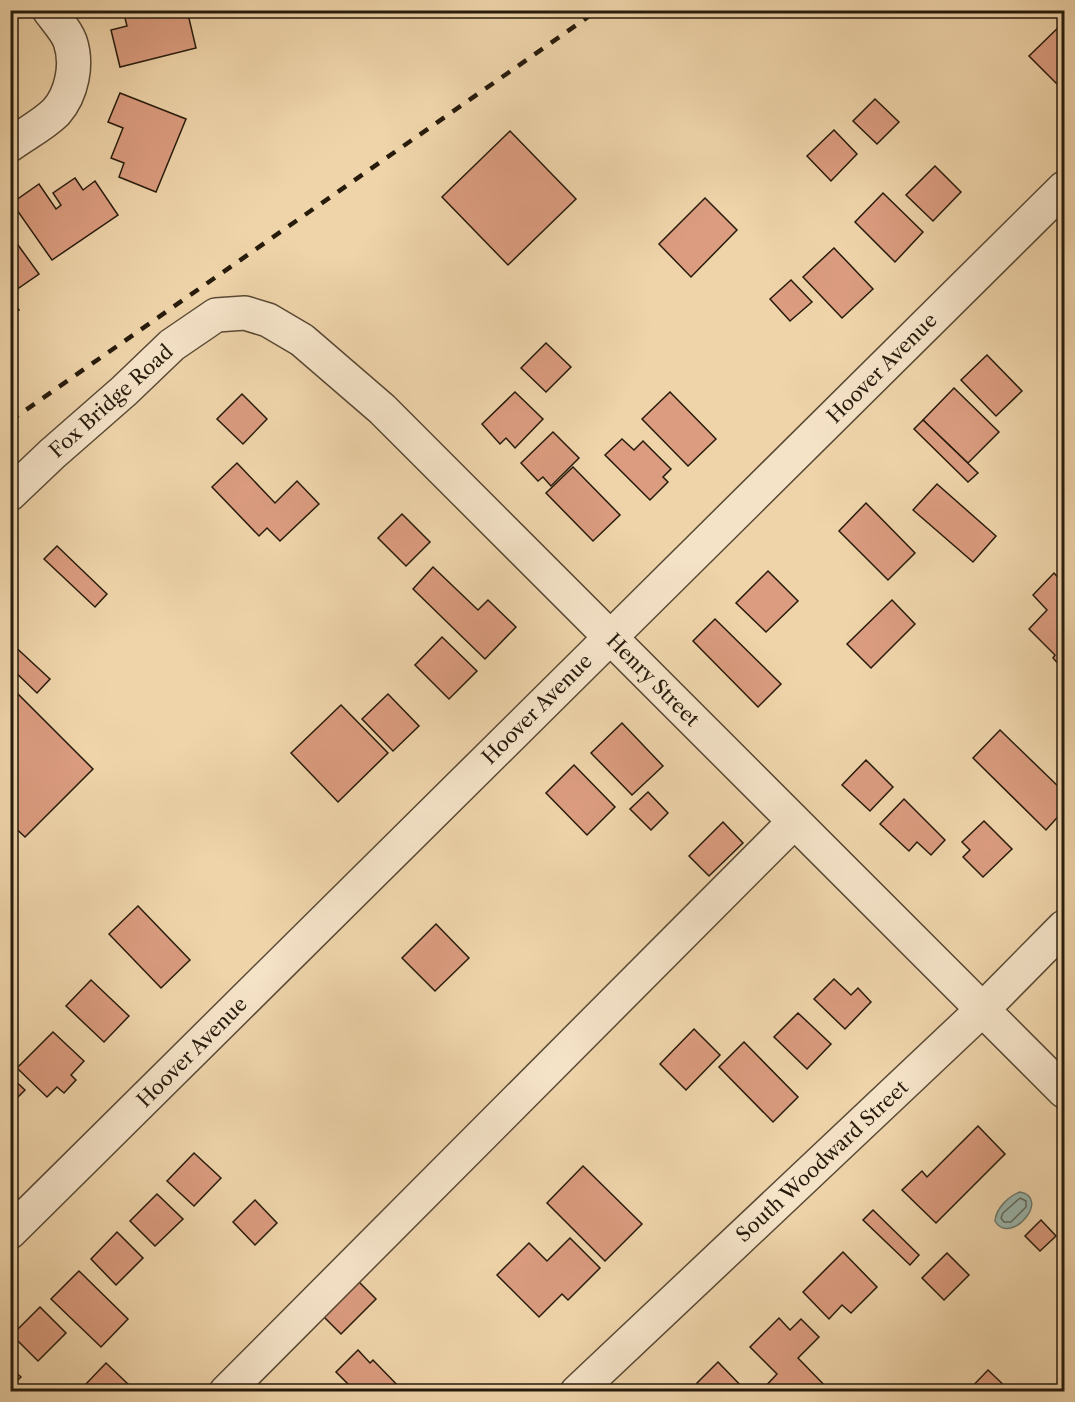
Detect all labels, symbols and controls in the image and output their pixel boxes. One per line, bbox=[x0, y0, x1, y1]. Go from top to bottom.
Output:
street label: Hoover Avenue bbox=[822, 308, 942, 428]
street label: Fox Bridge Road bbox=[44, 339, 178, 463]
street label: Henry Street bbox=[602, 629, 704, 731]
street label: Hoover Avenue bbox=[477, 649, 597, 769]
street label: Hoover Avenue bbox=[132, 992, 252, 1112]
street label: South Woodward Street bbox=[731, 1075, 913, 1247]

